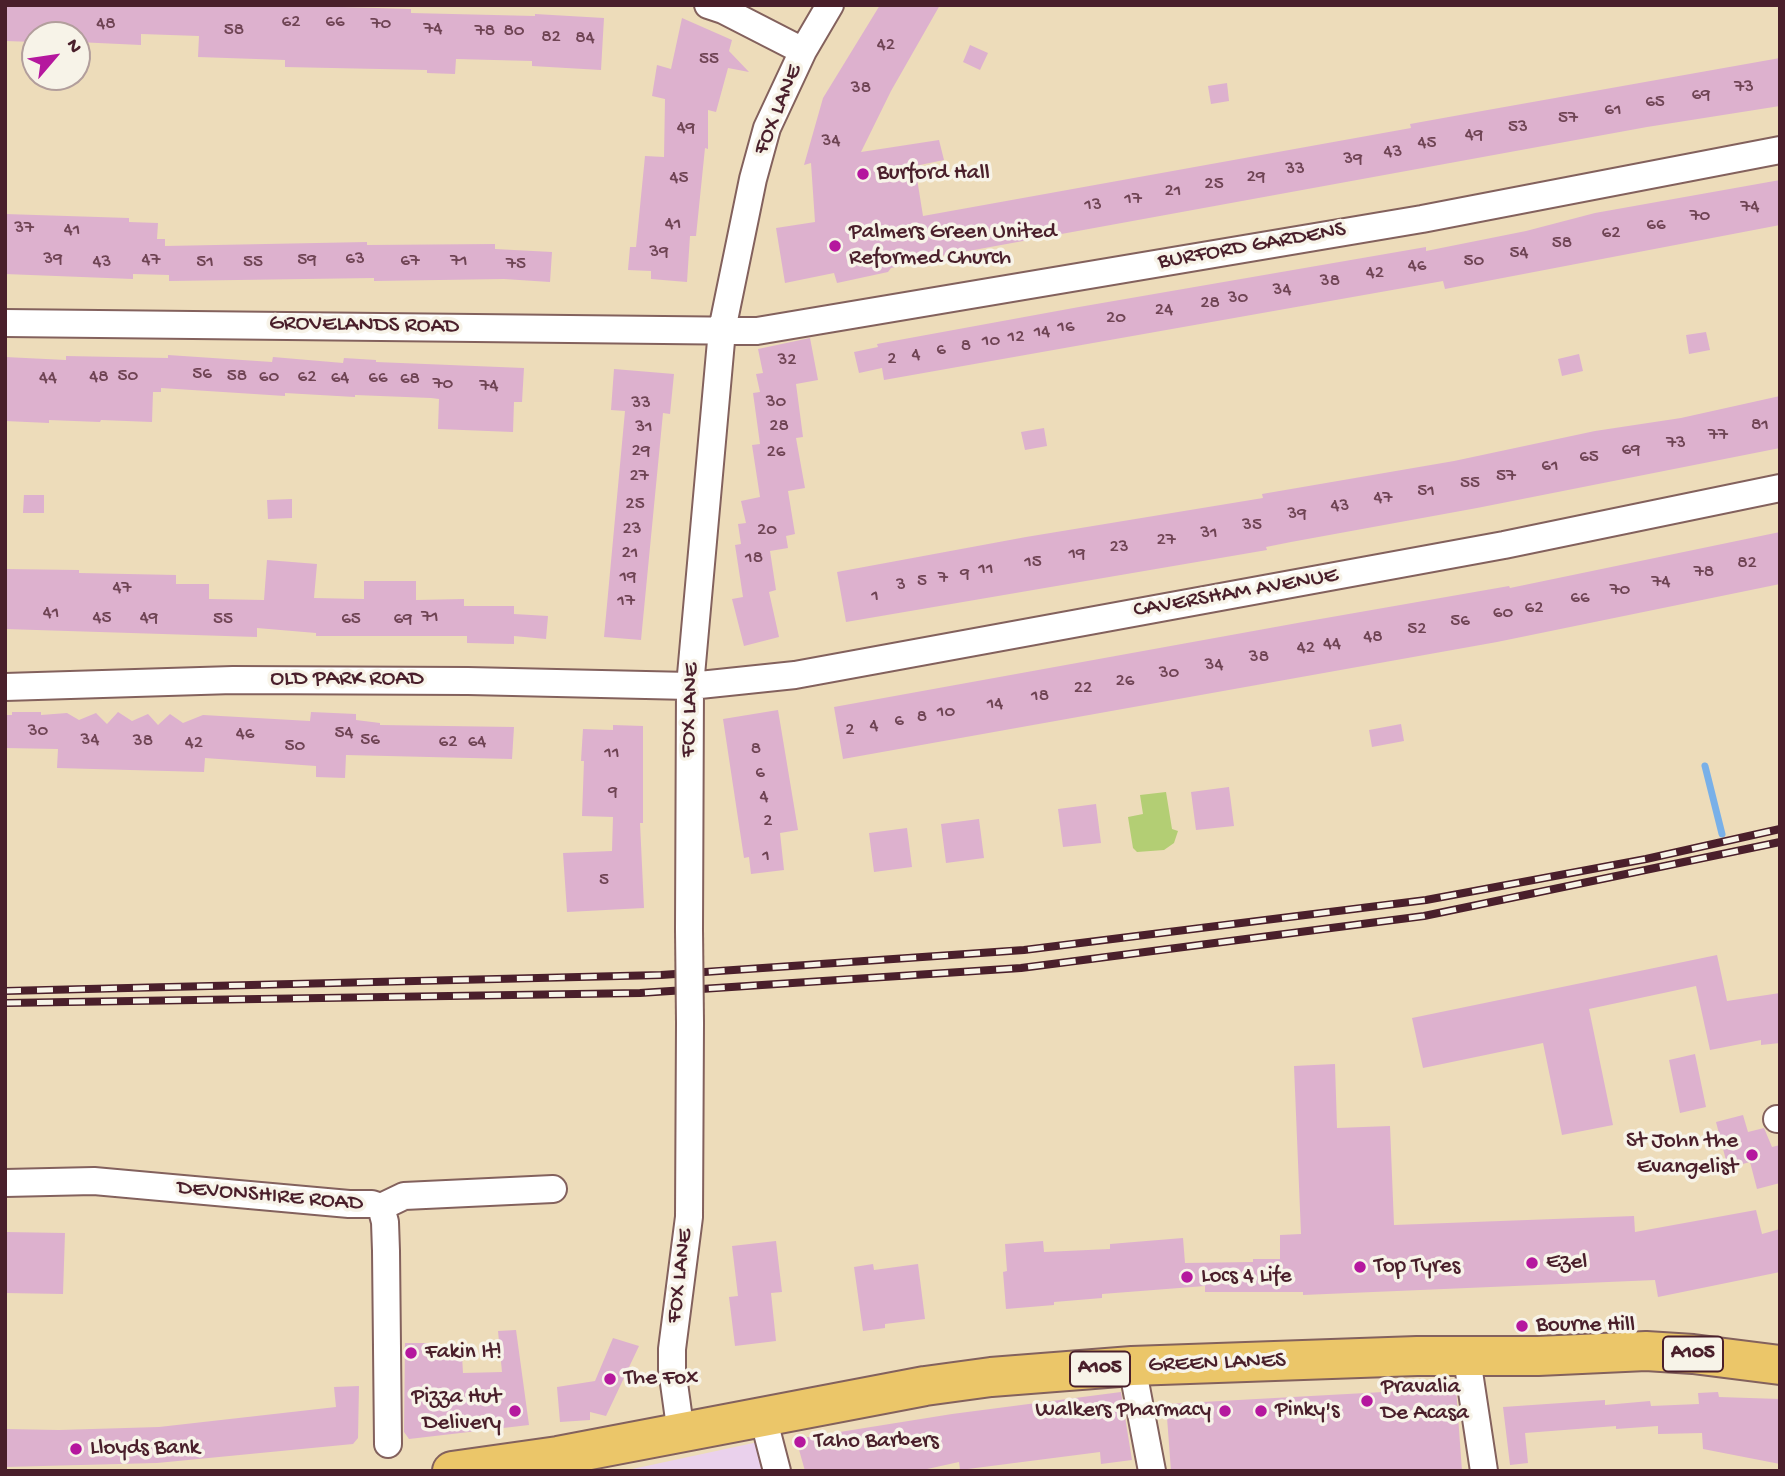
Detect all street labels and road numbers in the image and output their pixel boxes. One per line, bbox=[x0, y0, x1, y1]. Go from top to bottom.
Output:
street label: FOX LANE bbox=[748, 61, 810, 159]
street label: BURFORD GARDENS bbox=[1156, 217, 1348, 277]
street label: GROVELANDS ROAD bbox=[269, 311, 459, 341]
street label: CAVERSHAM AVENUE bbox=[1132, 562, 1340, 626]
street label: FOX LANE bbox=[676, 662, 706, 758]
street label: OLD PARK ROAD bbox=[270, 666, 424, 694]
street label: DEVONSHIRE ROAD bbox=[176, 1175, 364, 1219]
street label: FOX LANE bbox=[662, 1227, 700, 1325]
road number: A105 bbox=[1663, 1336, 1723, 1372]
street label: GREEN LANES bbox=[1148, 1348, 1286, 1380]
road number: A105 bbox=[1070, 1352, 1130, 1386]

